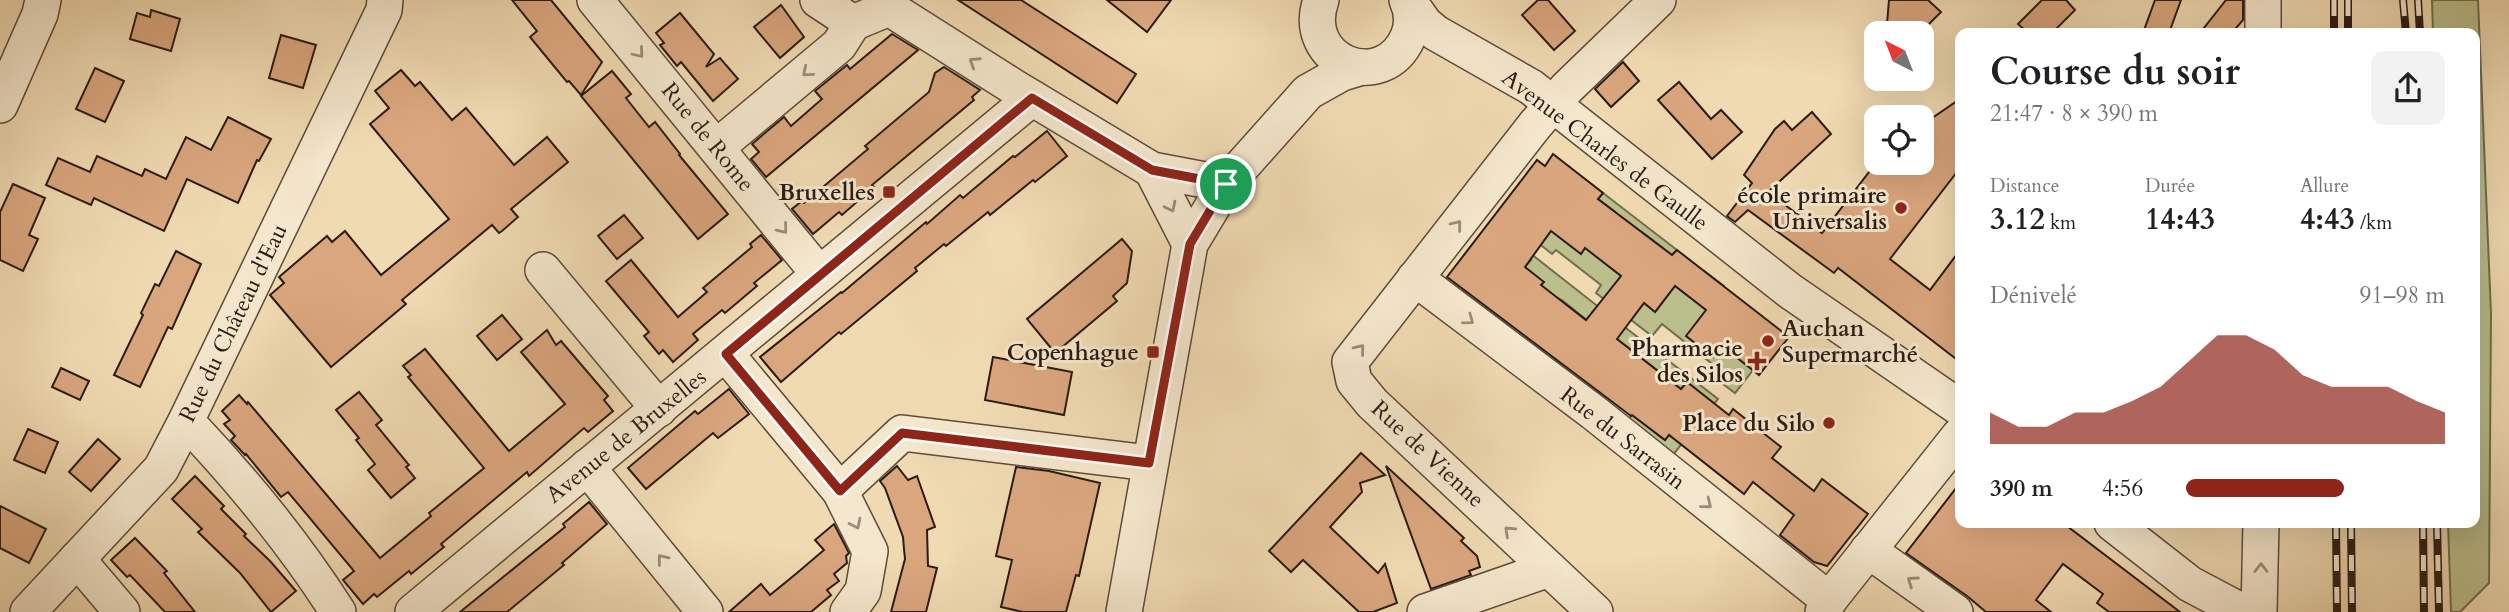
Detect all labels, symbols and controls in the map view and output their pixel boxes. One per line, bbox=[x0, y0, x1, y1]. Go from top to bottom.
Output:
north arrow bbox=[1864, 21, 1934, 91]
map controls bbox=[1864, 21, 1934, 175]
one-way arrow bbox=[631, 44, 643, 57]
text: Course du soir bbox=[1990, 46, 2240, 98]
button: share bbox=[2371, 51, 2445, 125]
one-way arrow bbox=[968, 57, 981, 70]
street label: Avenue Charles de Gaulle bbox=[1495, 62, 1715, 238]
one-way arrow bbox=[802, 64, 815, 76]
street label: Rue de Rome bbox=[654, 76, 762, 198]
text: 21:47 · 8 × 390 m bbox=[1990, 98, 2158, 129]
button: locate bbox=[1864, 105, 1934, 175]
pin bbox=[1196, 154, 1256, 214]
icon: arrive bbox=[1207, 165, 1245, 203]
text: Distance bbox=[1990, 173, 2059, 199]
text: Durée bbox=[2145, 173, 2195, 199]
text: Allure bbox=[2300, 173, 2349, 199]
place label: Bruxelles bbox=[778, 177, 875, 208]
place label: école primaire Universalis bbox=[1737, 180, 1887, 237]
marker: Bruxelles bbox=[881, 184, 897, 200]
text: 3.12 bbox=[1990, 199, 2045, 240]
text: 14:43 bbox=[2145, 199, 2215, 240]
text: 4:43 bbox=[2300, 199, 2355, 240]
one-way arrow bbox=[1162, 200, 1176, 212]
marker: école primaire Universalis bbox=[1893, 200, 1909, 216]
text: km bbox=[2045, 210, 2076, 236]
text: /km bbox=[2355, 210, 2392, 236]
street label: Rue du Château d'Eau bbox=[171, 219, 295, 427]
one-way arrow bbox=[1448, 220, 1461, 232]
one-way arrow bbox=[774, 221, 787, 233]
text: Dénivelé bbox=[1990, 280, 2077, 311]
text: 91–98 m bbox=[2360, 280, 2445, 311]
one-way arrow bbox=[1461, 312, 1474, 324]
place label: Auchan Supermarché bbox=[1782, 313, 1918, 370]
place label: Pharmacie des Silos bbox=[1631, 333, 1743, 390]
marker: Auchan Supermarché bbox=[1760, 333, 1776, 349]
place label: Copenhague bbox=[1007, 337, 1139, 368]
marker: Copenhague bbox=[1145, 344, 1161, 360]
one-way arrow bbox=[1352, 345, 1364, 358]
marker: Pharmacie des Silos bbox=[1749, 353, 1765, 369]
street label: Avenue de Bruxelles bbox=[539, 362, 713, 510]
street label: Rue du Sarrasin bbox=[1554, 379, 1692, 497]
street label: Rue de Vienne bbox=[1365, 393, 1491, 515]
place label: Place du Silo bbox=[1682, 408, 1815, 439]
marker: Place du Silo bbox=[1821, 415, 1837, 431]
text: 390 m bbox=[1990, 473, 2053, 504]
text: 4:56 bbox=[2102, 473, 2143, 504]
one-way arrow bbox=[1700, 495, 1712, 508]
one-way arrow bbox=[848, 517, 862, 529]
one-way arrow bbox=[1504, 527, 1517, 540]
one-way arrow bbox=[658, 555, 670, 568]
one-way arrow bbox=[2253, 562, 2269, 573]
one-way arrow bbox=[1907, 577, 1920, 589]

